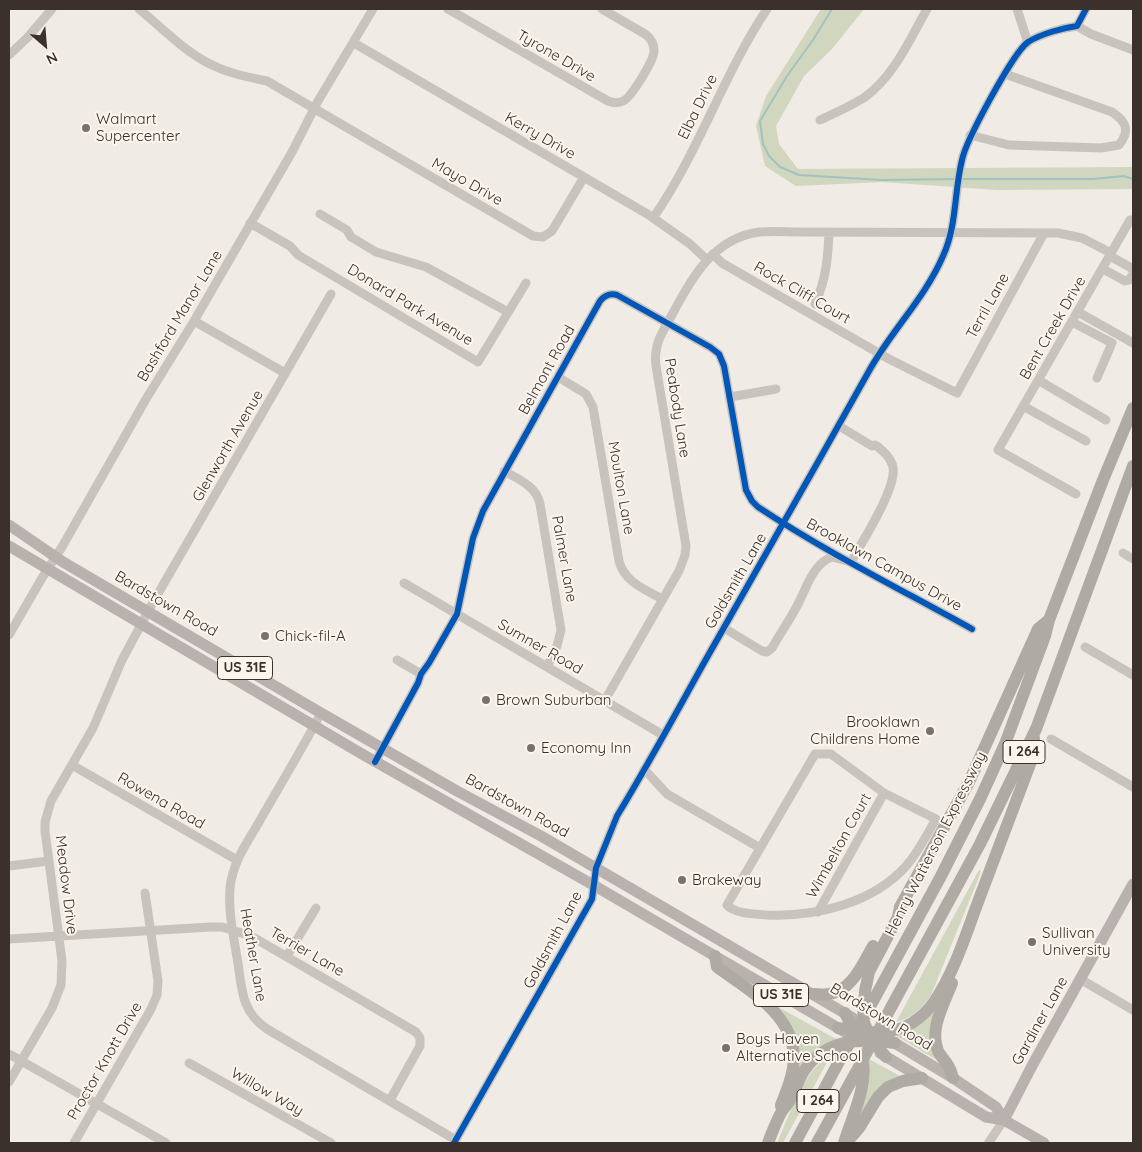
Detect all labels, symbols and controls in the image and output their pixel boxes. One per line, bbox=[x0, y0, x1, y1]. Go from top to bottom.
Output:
north arrow bbox=[20, 20, 70, 70]
street label: Tyrone Drive bbox=[513, 26, 599, 86]
text: N bbox=[43, 48, 60, 69]
street label: Elba Drive bbox=[674, 71, 722, 143]
street label: Kerry Drive bbox=[501, 109, 579, 163]
place label: Walmart Supercenter bbox=[96, 110, 180, 145]
marker: Walmart Supercenter bbox=[80, 122, 92, 134]
street label: Mayo Drive bbox=[428, 154, 506, 210]
street label: Bashford Manor Lane bbox=[134, 247, 226, 385]
street label: Rock Cliff Court bbox=[751, 258, 853, 328]
street label: Donard Park Avenue bbox=[344, 260, 476, 350]
street label: Terril Lane bbox=[963, 270, 1013, 342]
street label: Bent Creek Drive bbox=[1016, 273, 1090, 383]
street label: Belmont Road bbox=[515, 322, 579, 418]
street label: Peabody Lane bbox=[660, 357, 694, 459]
street label: Glenworth Avenue bbox=[189, 387, 267, 505]
street label: Moulton Lane bbox=[604, 440, 638, 536]
street label: Palmer Lane bbox=[548, 514, 580, 604]
street label: Brooklawn Campus Drive bbox=[803, 515, 965, 615]
street label: Goldsmith Lane bbox=[701, 530, 771, 632]
street label: Bardstown Road bbox=[111, 567, 221, 641]
street label: Sumner Road bbox=[494, 615, 586, 679]
place label: Chick-fil-A bbox=[275, 627, 346, 645]
marker: Chick-fil-A bbox=[259, 630, 271, 642]
road number: US 31E bbox=[218, 656, 272, 680]
place label: Brown Suburban bbox=[496, 691, 612, 709]
marker: Brown Suburban bbox=[480, 694, 492, 706]
place label: Brooklawn Childrens Home bbox=[810, 713, 920, 748]
marker: Brooklawn Childrens Home bbox=[924, 725, 936, 737]
place label: Economy Inn bbox=[541, 739, 631, 757]
road number: I 264 bbox=[1003, 740, 1045, 764]
marker: Economy Inn bbox=[525, 742, 537, 754]
street label: Henry Watterson Expressway bbox=[881, 749, 991, 939]
street label: Rowena Road bbox=[114, 769, 208, 833]
street label: Bardstown Road bbox=[462, 770, 572, 842]
street label: Wimbelton Court bbox=[803, 790, 875, 902]
street label: Meadow Drive bbox=[51, 834, 81, 936]
place label: Brakeway bbox=[692, 871, 762, 889]
marker: Brakeway bbox=[676, 874, 688, 886]
street label: Goldsmith Lane bbox=[520, 888, 586, 992]
street label: Heather Lane bbox=[236, 907, 270, 1003]
street label: Terrier Lane bbox=[267, 923, 347, 981]
place label: Sullivan University bbox=[1042, 924, 1111, 959]
marker: Sullivan University bbox=[1026, 936, 1038, 948]
street label: Gardiner Lane bbox=[1008, 973, 1072, 1069]
street label: Bardstown Road bbox=[827, 979, 935, 1055]
road number: US 31E bbox=[754, 984, 808, 1006]
street label: Proctor Knott Drive bbox=[64, 999, 146, 1123]
place label: Boys Haven Alternative School bbox=[736, 1030, 861, 1065]
marker: Boys Haven Alternative School bbox=[720, 1042, 732, 1054]
street label: Willow Way bbox=[227, 1064, 307, 1120]
road number: I 264 bbox=[797, 1090, 839, 1112]

